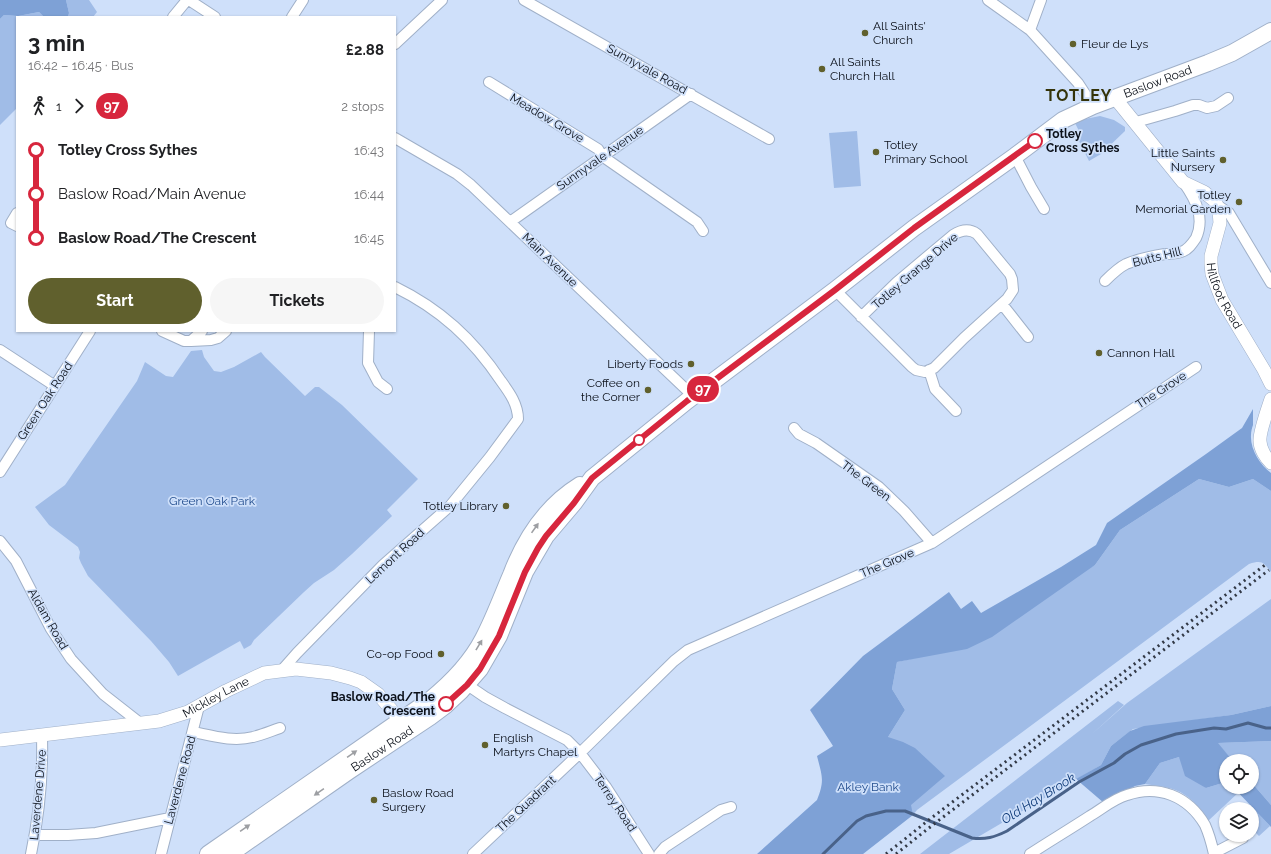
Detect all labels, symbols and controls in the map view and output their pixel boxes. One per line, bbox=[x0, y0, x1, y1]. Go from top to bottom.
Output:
place label: All Saints' Church bbox=[873, 19, 926, 47]
marker: All Saints' Church bbox=[860, 28, 870, 38]
text: 3 min bbox=[28, 30, 85, 56]
place label: Fleur de Lys bbox=[1081, 37, 1148, 51]
marker: Fleur de Lys bbox=[1068, 39, 1078, 49]
text: £2.88 bbox=[346, 41, 384, 59]
street label: Sunnyvale Road bbox=[604, 41, 690, 97]
place label: All Saints Church Hall bbox=[830, 55, 896, 83]
text: 16:42 – 16:45 · Bus bbox=[28, 58, 134, 73]
street label: Baslow Road bbox=[1122, 63, 1194, 101]
marker: All Saints Church Hall bbox=[817, 64, 827, 74]
district label: TOTLEY bbox=[1046, 86, 1112, 105]
street label: Meadow Grove bbox=[508, 90, 586, 146]
icon: walk bbox=[28, 95, 50, 117]
icon: forward bbox=[68, 95, 90, 117]
text: 97 bbox=[104, 98, 120, 114]
text: 1 bbox=[56, 99, 62, 114]
text: 2 stops bbox=[341, 99, 384, 114]
street label: Sunnyvale Avenue bbox=[554, 123, 646, 193]
place label: Totley Cross Sythes bbox=[1046, 127, 1120, 155]
marker: Totley Cross Sythes bbox=[1027, 133, 1043, 149]
place label: Totley Primary School bbox=[884, 138, 968, 166]
text: Totley Cross Sythes bbox=[58, 141, 197, 159]
text: 16:43 bbox=[354, 143, 384, 158]
place label: Little Saints Nursery bbox=[1151, 146, 1215, 174]
marker: Totley Primary School bbox=[871, 147, 881, 157]
marker: Little Saints Nursery bbox=[1218, 155, 1228, 165]
text: Baslow Road/Main Avenue bbox=[58, 185, 246, 203]
text: 16:44 bbox=[354, 187, 384, 202]
place label: Totley Memorial Garden bbox=[1135, 188, 1231, 216]
marker: Totley Memorial Garden bbox=[1234, 197, 1244, 207]
text: Baslow Road/The Crescent bbox=[58, 229, 257, 247]
street label: Main Avenue bbox=[519, 230, 581, 290]
street label: Totley Grange Drive bbox=[869, 230, 961, 312]
text: 16:45 bbox=[354, 231, 384, 246]
street label: Butts Hill bbox=[1131, 244, 1184, 270]
street label: Hillfoot Road bbox=[1204, 262, 1245, 331]
button: Start bbox=[28, 278, 202, 324]
button: Tickets bbox=[210, 278, 384, 324]
place label: Cannon Hall bbox=[1107, 346, 1176, 360]
marker: Cannon Hall bbox=[1094, 348, 1104, 358]
place label: Liberty Foods bbox=[607, 357, 683, 371]
street label: Green Oak Road bbox=[14, 359, 76, 443]
marker: Liberty Foods bbox=[686, 359, 696, 369]
street label: The Grove bbox=[1133, 369, 1189, 411]
place label: Coffee on the Corner bbox=[581, 376, 641, 404]
line badge: 97 bbox=[685, 376, 721, 402]
text: 97 bbox=[695, 381, 711, 397]
marker: Coffee on the Corner bbox=[643, 385, 653, 395]
unlabelled marker bbox=[633, 434, 645, 446]
street label: The Green bbox=[839, 458, 893, 504]
park label: Green Oak Park bbox=[169, 494, 256, 508]
place label: Totley Library bbox=[423, 499, 498, 513]
marker: Totley Library bbox=[501, 501, 511, 511]
one-way arrow bbox=[531, 523, 539, 533]
street label: Lemont Road bbox=[363, 525, 427, 587]
street label: The Grove bbox=[858, 545, 916, 581]
street label: Aldam Road bbox=[25, 586, 71, 652]
one-way arrow bbox=[476, 639, 483, 651]
place label: Co-op Food bbox=[367, 647, 433, 661]
marker: Co-op Food bbox=[436, 649, 446, 659]
street label: Mickley Lane bbox=[180, 674, 251, 721]
place label: Baslow Road/The Crescent bbox=[331, 690, 435, 718]
marker: Baslow Road/The Crescent bbox=[438, 696, 454, 712]
street label: Baslow Road bbox=[348, 723, 416, 775]
place label: English Martyrs Chapel bbox=[493, 731, 578, 759]
street label: Laverdene Road bbox=[161, 734, 199, 826]
marker: English Martyrs Chapel bbox=[480, 740, 490, 750]
street label: Laverdene Drive bbox=[27, 749, 49, 841]
one-way arrow bbox=[347, 750, 357, 758]
map controls bbox=[1219, 754, 1259, 842]
button: locate bbox=[1219, 754, 1259, 794]
water label: Old Hay Brook bbox=[998, 770, 1078, 827]
street label: Terrey Road bbox=[591, 772, 639, 834]
street label: The Quadrant bbox=[493, 773, 559, 835]
park label: Akley Bank bbox=[837, 780, 900, 794]
place label: Baslow Road Surgery bbox=[382, 786, 454, 814]
one-way arrow bbox=[313, 788, 324, 796]
marker: Baslow Road Surgery bbox=[369, 795, 379, 805]
button: layers bbox=[1219, 802, 1259, 842]
one-way arrow bbox=[240, 824, 250, 832]

